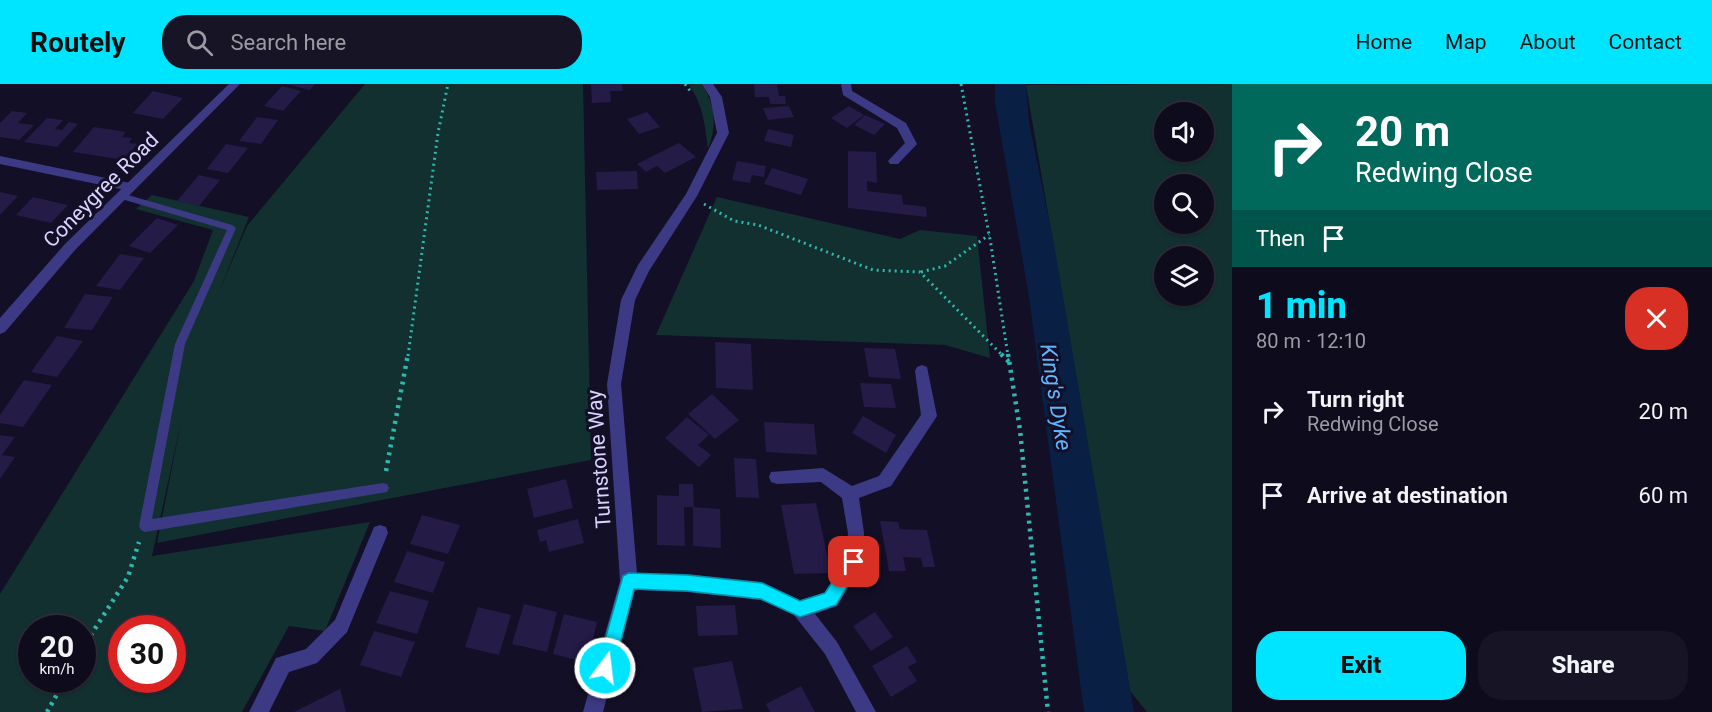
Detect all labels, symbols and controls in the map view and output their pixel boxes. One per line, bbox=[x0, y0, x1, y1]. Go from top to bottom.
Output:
search box bbox=[162, 15, 582, 69]
text: Routely bbox=[30, 26, 126, 59]
icon: search bbox=[183, 26, 216, 59]
text: Search here bbox=[231, 30, 346, 55]
text: Home bbox=[1356, 30, 1412, 54]
text: Map bbox=[1445, 30, 1487, 54]
text: About bbox=[1520, 30, 1576, 54]
text: Contact bbox=[1609, 30, 1682, 54]
map controls bbox=[1154, 102, 1214, 306]
button: sound bbox=[1154, 102, 1214, 162]
text: 20 m bbox=[1355, 107, 1450, 156]
icon: right bbox=[1256, 108, 1334, 186]
street label: Coneygree Road bbox=[39, 128, 163, 252]
text: Redwing Close bbox=[1355, 157, 1533, 189]
button: search bbox=[1154, 174, 1214, 234]
icon: arrive bbox=[1317, 222, 1350, 255]
text: Then bbox=[1256, 226, 1305, 251]
button: layers bbox=[1154, 246, 1214, 306]
text: 1 min bbox=[1256, 285, 1347, 327]
button: close bbox=[1625, 287, 1688, 350]
text: 80 m · 12:10 bbox=[1256, 329, 1366, 353]
water label: King's Dyke bbox=[1035, 342, 1077, 452]
text: Turn right bbox=[1307, 387, 1404, 412]
street label: Turnstone Way bbox=[582, 389, 616, 529]
icon: right bbox=[1256, 395, 1289, 428]
text: 20 m bbox=[1639, 399, 1688, 424]
text: Redwing Close bbox=[1307, 412, 1439, 436]
icon: arrive bbox=[1256, 479, 1289, 512]
text: Arrive at destination bbox=[1307, 483, 1508, 508]
text: 60 m bbox=[1639, 483, 1688, 508]
pin bbox=[828, 536, 879, 587]
icon: arrive bbox=[837, 545, 870, 578]
speed limit sign: 30 bbox=[108, 615, 186, 693]
text: 20 bbox=[40, 629, 74, 664]
button: Exit bbox=[1256, 631, 1466, 700]
button: Share bbox=[1478, 631, 1688, 700]
position arrow bbox=[573, 636, 637, 700]
text: km/h bbox=[39, 660, 75, 678]

